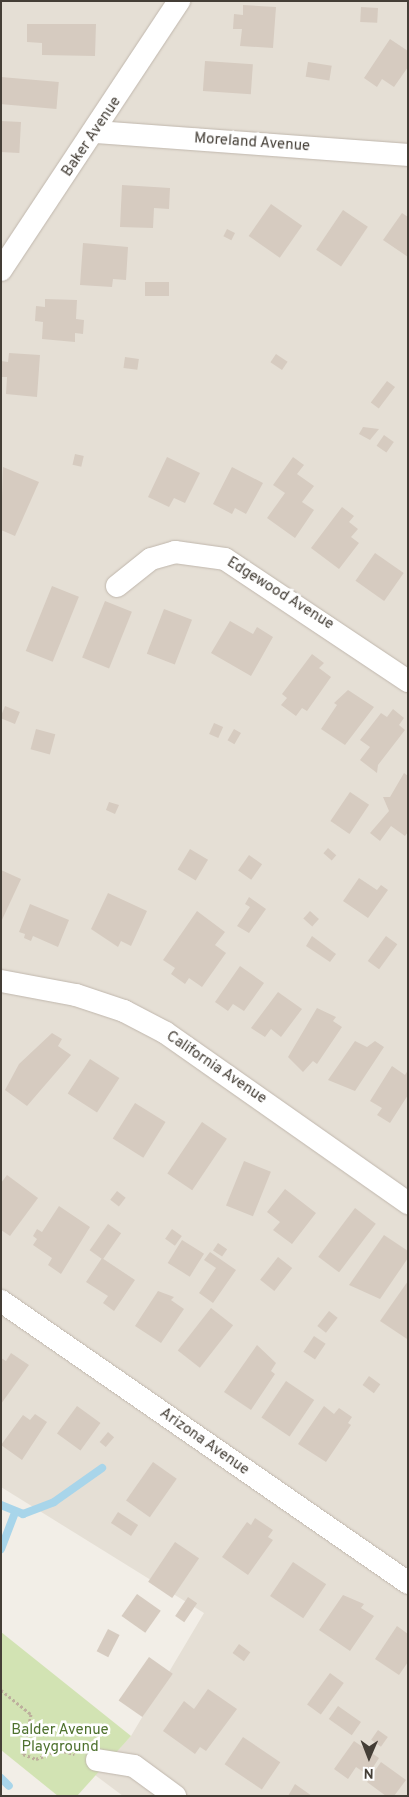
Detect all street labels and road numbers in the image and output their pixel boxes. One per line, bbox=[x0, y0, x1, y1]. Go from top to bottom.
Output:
street label: Baker Avenue bbox=[59, 93, 125, 181]
street label: Moreland Avenue bbox=[193, 130, 311, 156]
street label: Edgewood Avenue bbox=[223, 554, 337, 634]
street label: California Avenue bbox=[162, 1028, 270, 1108]
street label: Arizona Avenue bbox=[156, 1404, 252, 1480]

